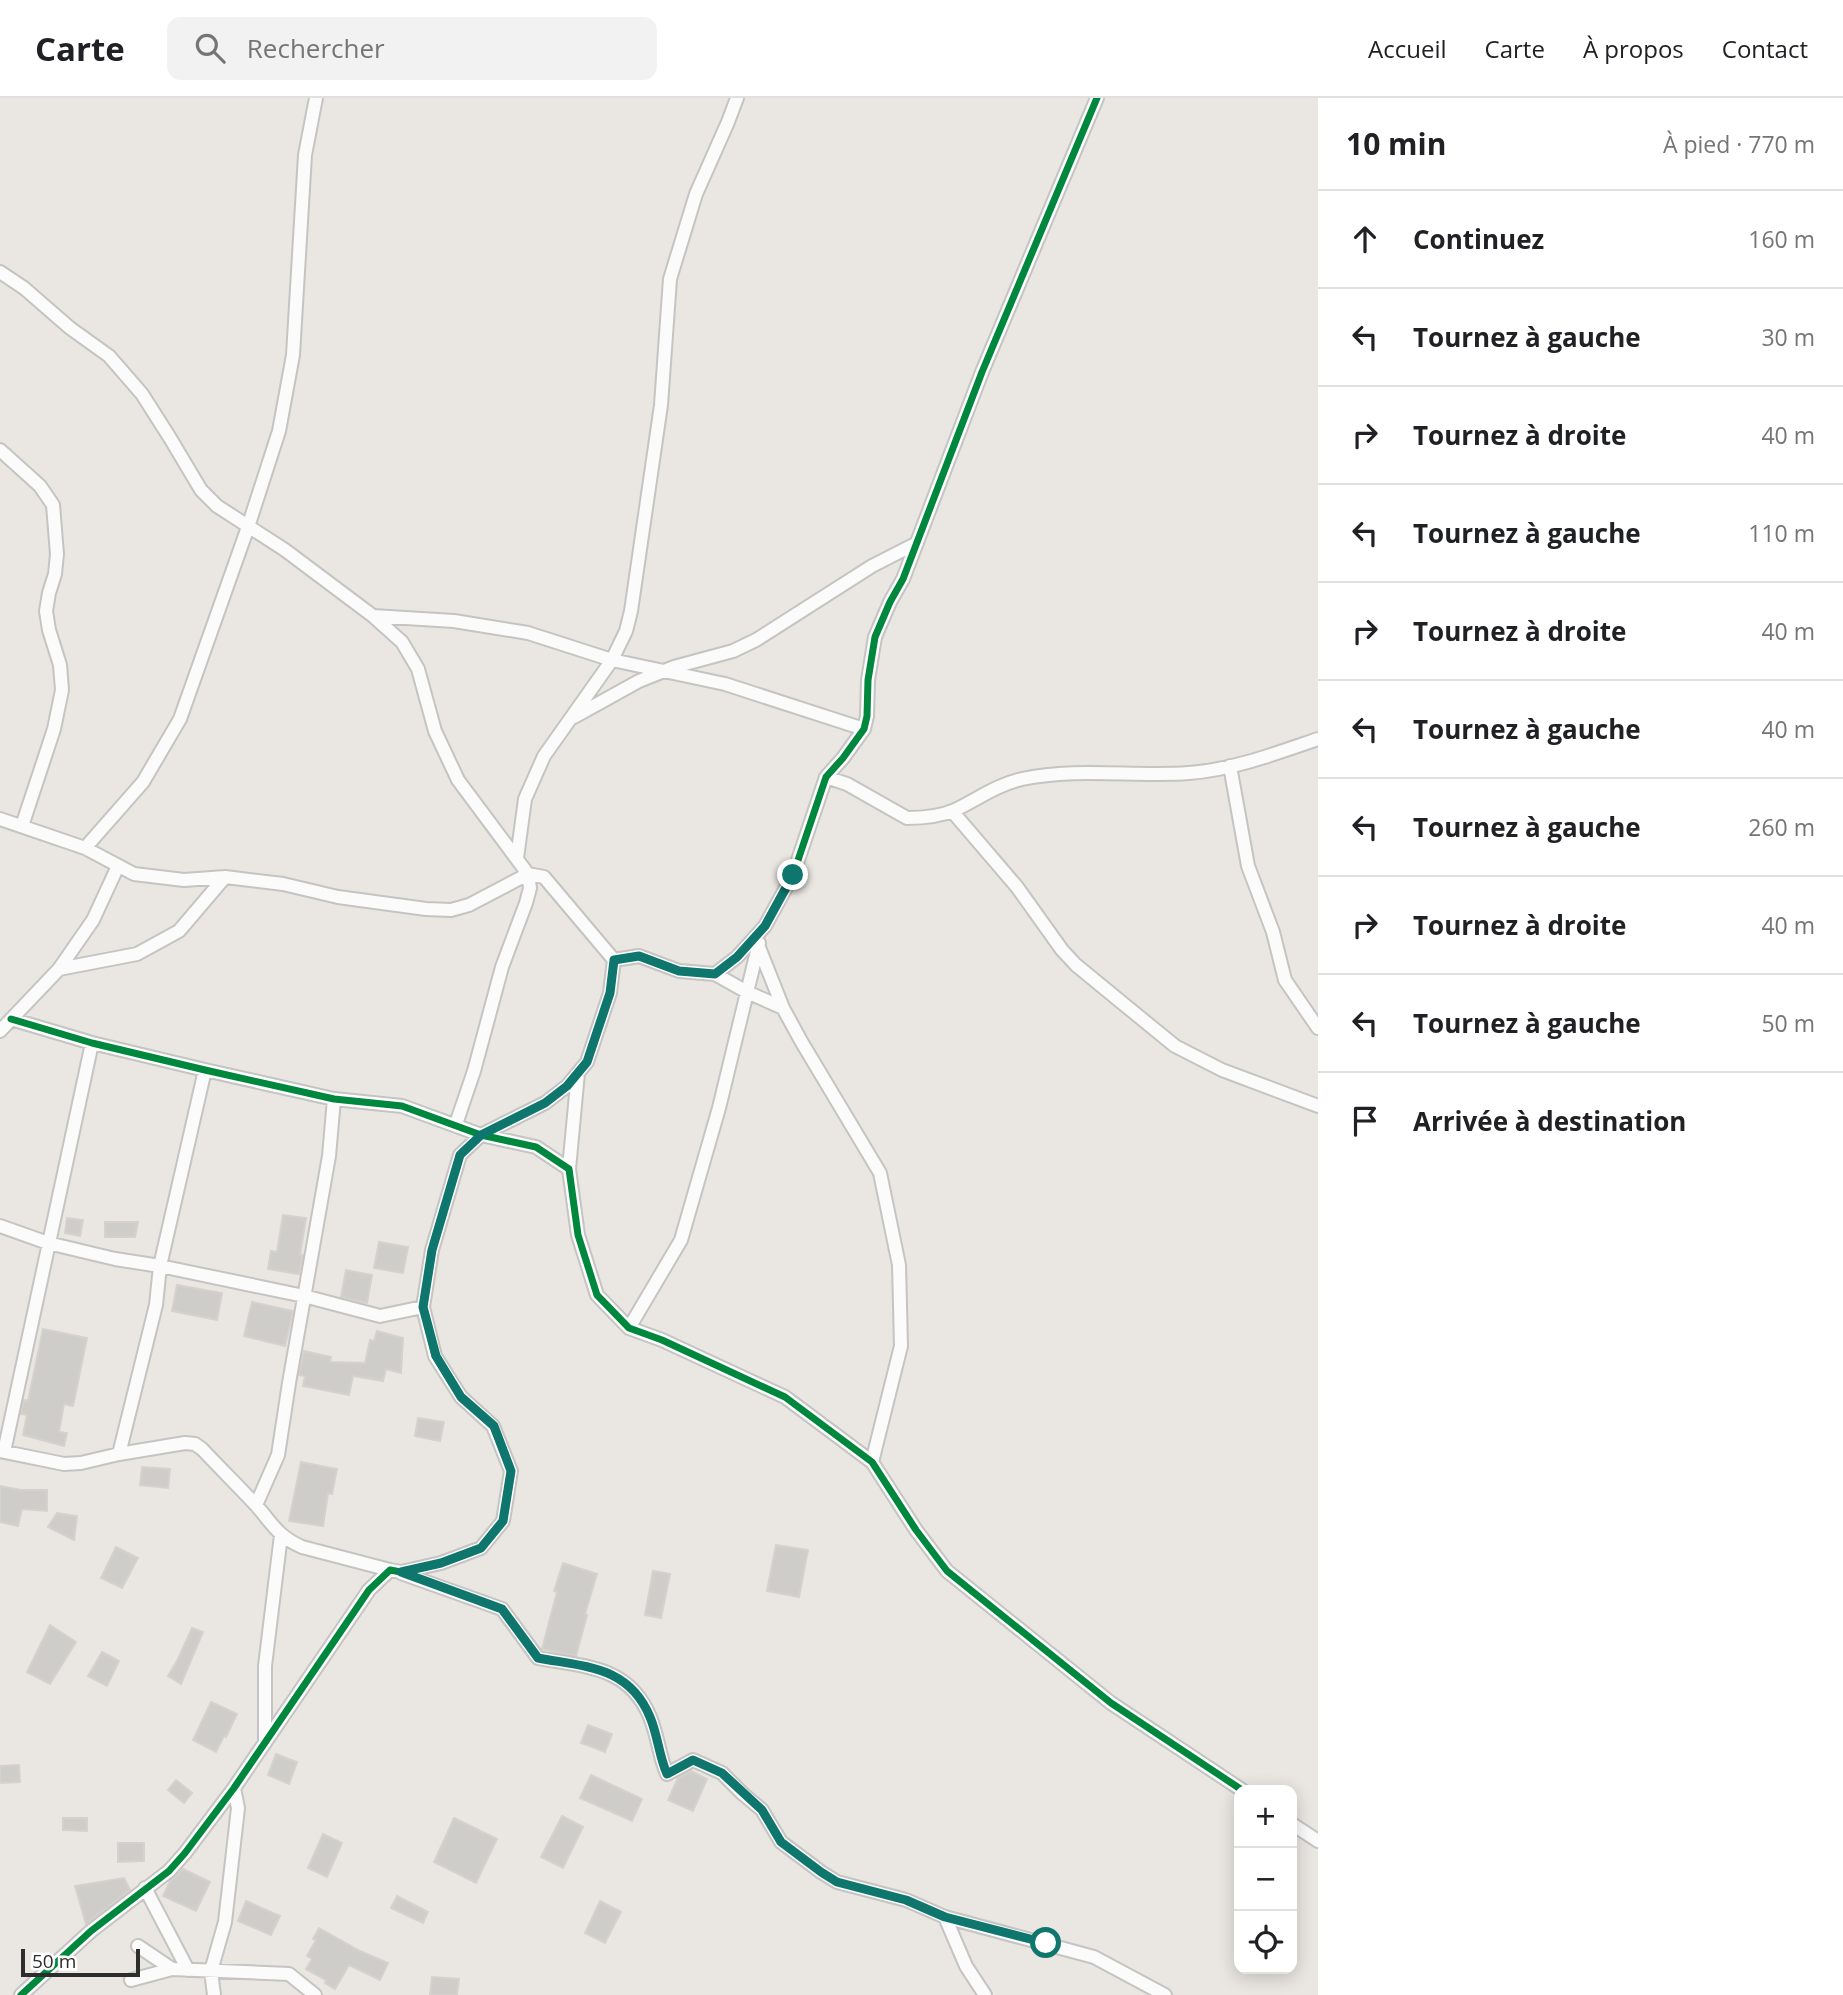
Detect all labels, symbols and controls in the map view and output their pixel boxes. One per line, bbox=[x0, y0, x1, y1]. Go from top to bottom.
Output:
search box bbox=[167, 17, 657, 80]
text: Carte bbox=[35, 26, 125, 71]
icon: search bbox=[191, 29, 229, 67]
text: Rechercher bbox=[247, 30, 385, 66]
text: Accueil bbox=[1368, 32, 1447, 65]
text: Carte bbox=[1485, 32, 1545, 65]
text: À propos bbox=[1583, 32, 1684, 65]
text: Contact bbox=[1722, 32, 1808, 65]
text: 10 min bbox=[1346, 123, 1446, 164]
text: À pied · 770 m bbox=[1663, 128, 1815, 160]
icon: ahead bbox=[1346, 220, 1384, 258]
text: Continuez bbox=[1413, 221, 1544, 257]
text: 160 m bbox=[1748, 223, 1815, 255]
icon: left bbox=[1346, 318, 1384, 356]
text: Tournez à gauche bbox=[1413, 319, 1641, 355]
text: 30 m bbox=[1761, 321, 1815, 353]
icon: right bbox=[1346, 416, 1384, 454]
text: Tournez à droite bbox=[1413, 417, 1626, 453]
text: 40 m bbox=[1761, 419, 1815, 451]
icon: left bbox=[1346, 514, 1384, 552]
text: Tournez à gauche bbox=[1413, 515, 1641, 551]
text: 110 m bbox=[1748, 517, 1815, 549]
icon: right bbox=[1346, 612, 1384, 650]
text: Tournez à droite bbox=[1413, 613, 1626, 649]
text: 40 m bbox=[1761, 615, 1815, 647]
icon: left bbox=[1346, 710, 1384, 748]
text: Tournez à gauche bbox=[1413, 711, 1641, 747]
text: 40 m bbox=[1761, 713, 1815, 745]
icon: left bbox=[1346, 808, 1384, 846]
text: Tournez à gauche bbox=[1413, 809, 1641, 845]
text: 260 m bbox=[1748, 811, 1815, 843]
route end bbox=[777, 859, 808, 890]
icon: right bbox=[1346, 906, 1384, 944]
text: Tournez à droite bbox=[1413, 907, 1626, 943]
text: 40 m bbox=[1761, 909, 1815, 941]
icon: left bbox=[1346, 1004, 1384, 1042]
text: Tournez à gauche bbox=[1413, 1005, 1641, 1041]
text: 50 m bbox=[1761, 1007, 1815, 1039]
icon: arrive bbox=[1346, 1102, 1384, 1140]
text: Arrivée à destination bbox=[1413, 1103, 1686, 1139]
map controls bbox=[1234, 1785, 1297, 1974]
button: + bbox=[1234, 1785, 1297, 1848]
button: − bbox=[1234, 1848, 1297, 1911]
button: locate bbox=[1234, 1911, 1297, 1974]
route start bbox=[1030, 1927, 1061, 1958]
scale bar bbox=[21, 1946, 140, 1978]
text: 50 m bbox=[32, 1948, 76, 1974]

